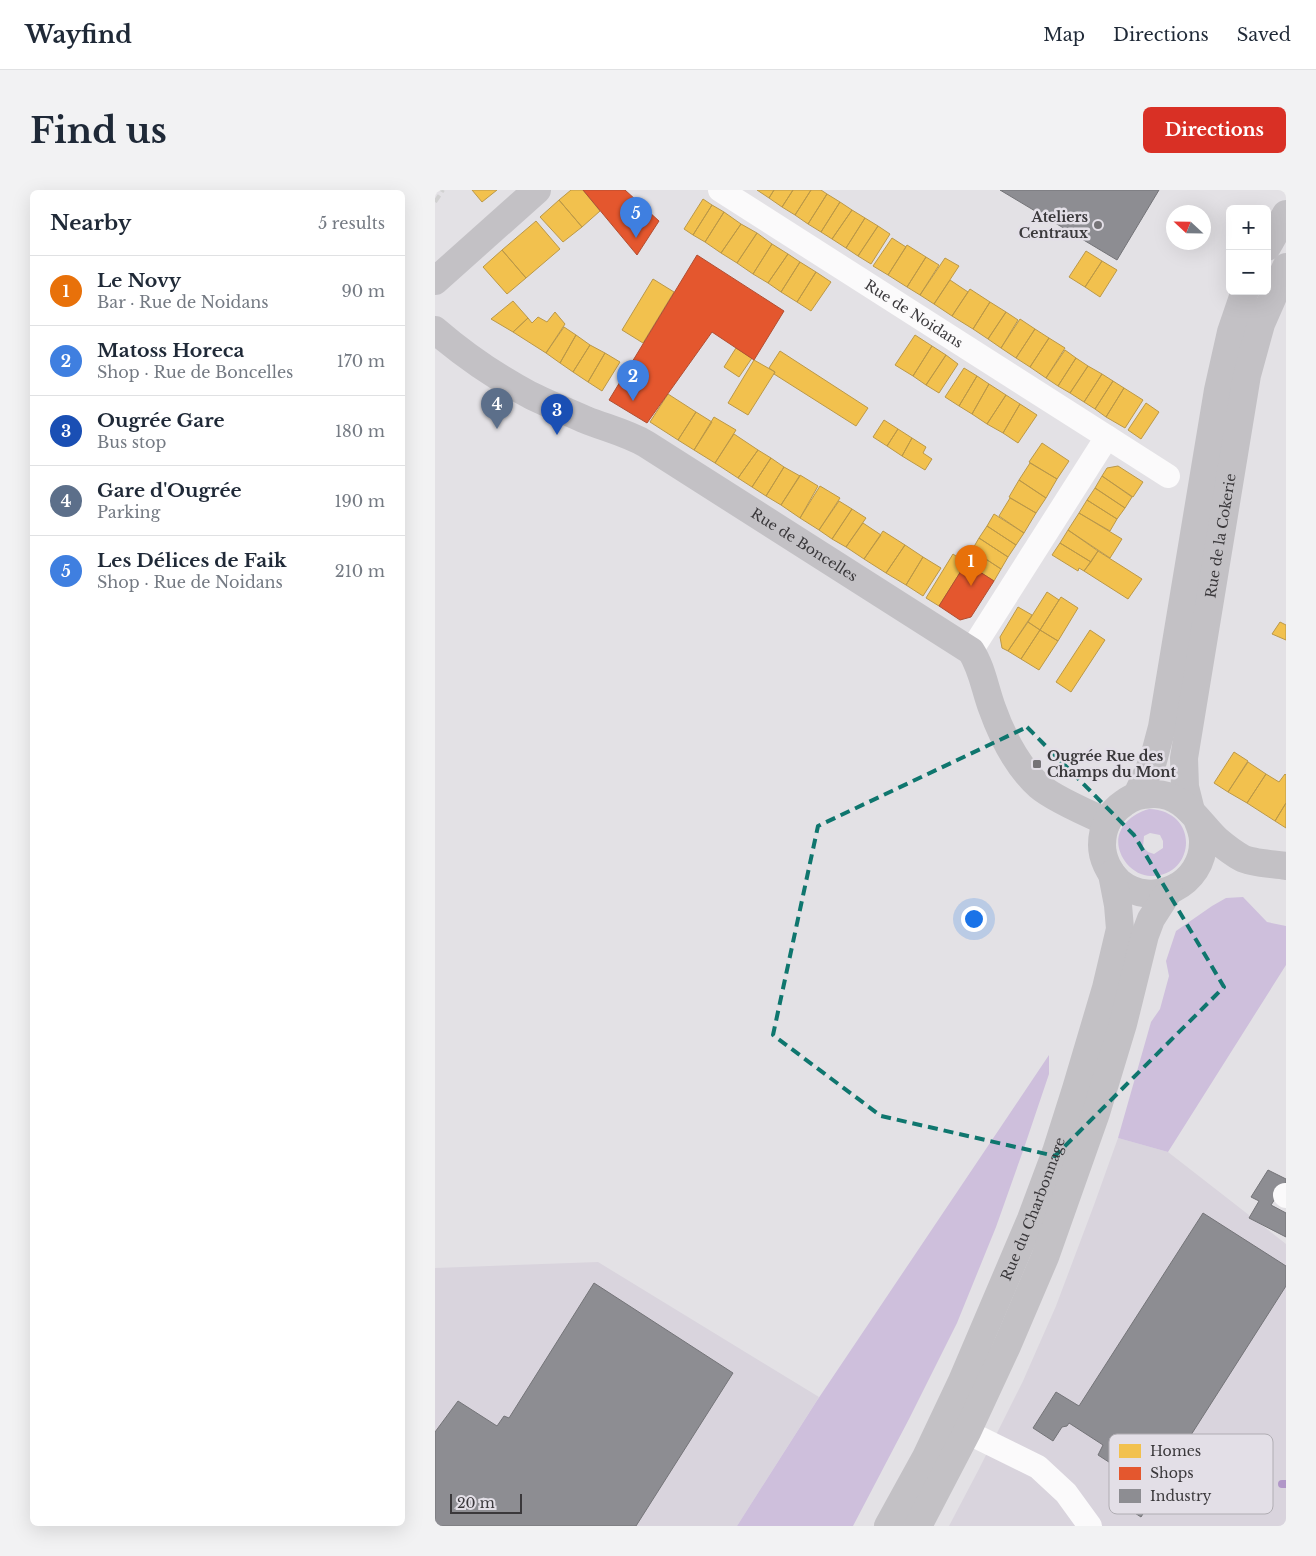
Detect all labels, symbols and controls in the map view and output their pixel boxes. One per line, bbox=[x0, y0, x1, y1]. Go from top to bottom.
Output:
text: Wayfind bbox=[25, 20, 132, 49]
text: Map bbox=[1043, 24, 1085, 46]
text: Directions bbox=[1113, 24, 1209, 46]
text: Saved bbox=[1237, 24, 1291, 46]
button: Directions bbox=[1143, 107, 1286, 153]
text: Find us bbox=[30, 109, 167, 152]
pin: 5 bbox=[620, 197, 652, 238]
north arrow bbox=[1166, 205, 1211, 250]
map controls bbox=[1226, 205, 1271, 295]
button: + bbox=[1226, 205, 1271, 250]
place label: Ateliers Centraux bbox=[1019, 208, 1089, 242]
text: Nearby bbox=[50, 210, 131, 236]
text: 5 results bbox=[318, 213, 385, 233]
marker: Ateliers Centraux bbox=[1092, 219, 1104, 231]
button: − bbox=[1226, 250, 1271, 295]
text: Le Novy bbox=[97, 269, 181, 292]
street label: Rue de Noidans bbox=[861, 276, 967, 352]
text: 1 bbox=[63, 281, 69, 301]
text: 90 m bbox=[342, 281, 385, 301]
text: Bar · Rue de Noidans bbox=[97, 292, 269, 312]
text: Matoss Horeca bbox=[97, 339, 244, 362]
text: 2 bbox=[61, 351, 71, 371]
text: 170 m bbox=[337, 351, 385, 371]
pin: 2 bbox=[617, 360, 649, 401]
text: Shop · Rue de Boncelles bbox=[97, 362, 293, 382]
pin: 4 bbox=[481, 388, 513, 429]
pin: 3 bbox=[541, 394, 573, 435]
text: Ougrée Gare bbox=[97, 409, 225, 432]
text: 3 bbox=[61, 421, 71, 441]
text: 180 m bbox=[335, 421, 385, 441]
text: Bus stop bbox=[97, 432, 166, 452]
street label: Rue de la Cokerie bbox=[1201, 472, 1240, 599]
text: Gare d'Ougrée bbox=[97, 479, 242, 502]
text: 4 bbox=[61, 491, 71, 511]
text: 190 m bbox=[334, 491, 385, 511]
text: Parking bbox=[97, 502, 160, 522]
street label: Rue de Boncelles bbox=[748, 504, 861, 585]
pin: 1 bbox=[955, 545, 987, 586]
text: Les Délices de Faik bbox=[97, 549, 287, 572]
text: 5 bbox=[61, 561, 71, 581]
text: 210 m bbox=[335, 561, 385, 581]
text: Shop · Rue de Noidans bbox=[97, 572, 283, 592]
place label: Ougrée Rue des Champs du Mont bbox=[1047, 747, 1177, 781]
marker: Ougrée Rue des Champs du Mont bbox=[1031, 758, 1043, 770]
your location bbox=[961, 906, 987, 932]
street label: Rue du Charbonnage bbox=[997, 1135, 1069, 1283]
legend bbox=[1109, 1434, 1273, 1514]
text: Homes bbox=[1150, 1442, 1201, 1460]
text: Shops bbox=[1150, 1464, 1194, 1482]
text: Industry bbox=[1150, 1487, 1212, 1505]
scale bar bbox=[450, 1491, 523, 1514]
text: 20 m bbox=[457, 1494, 495, 1512]

